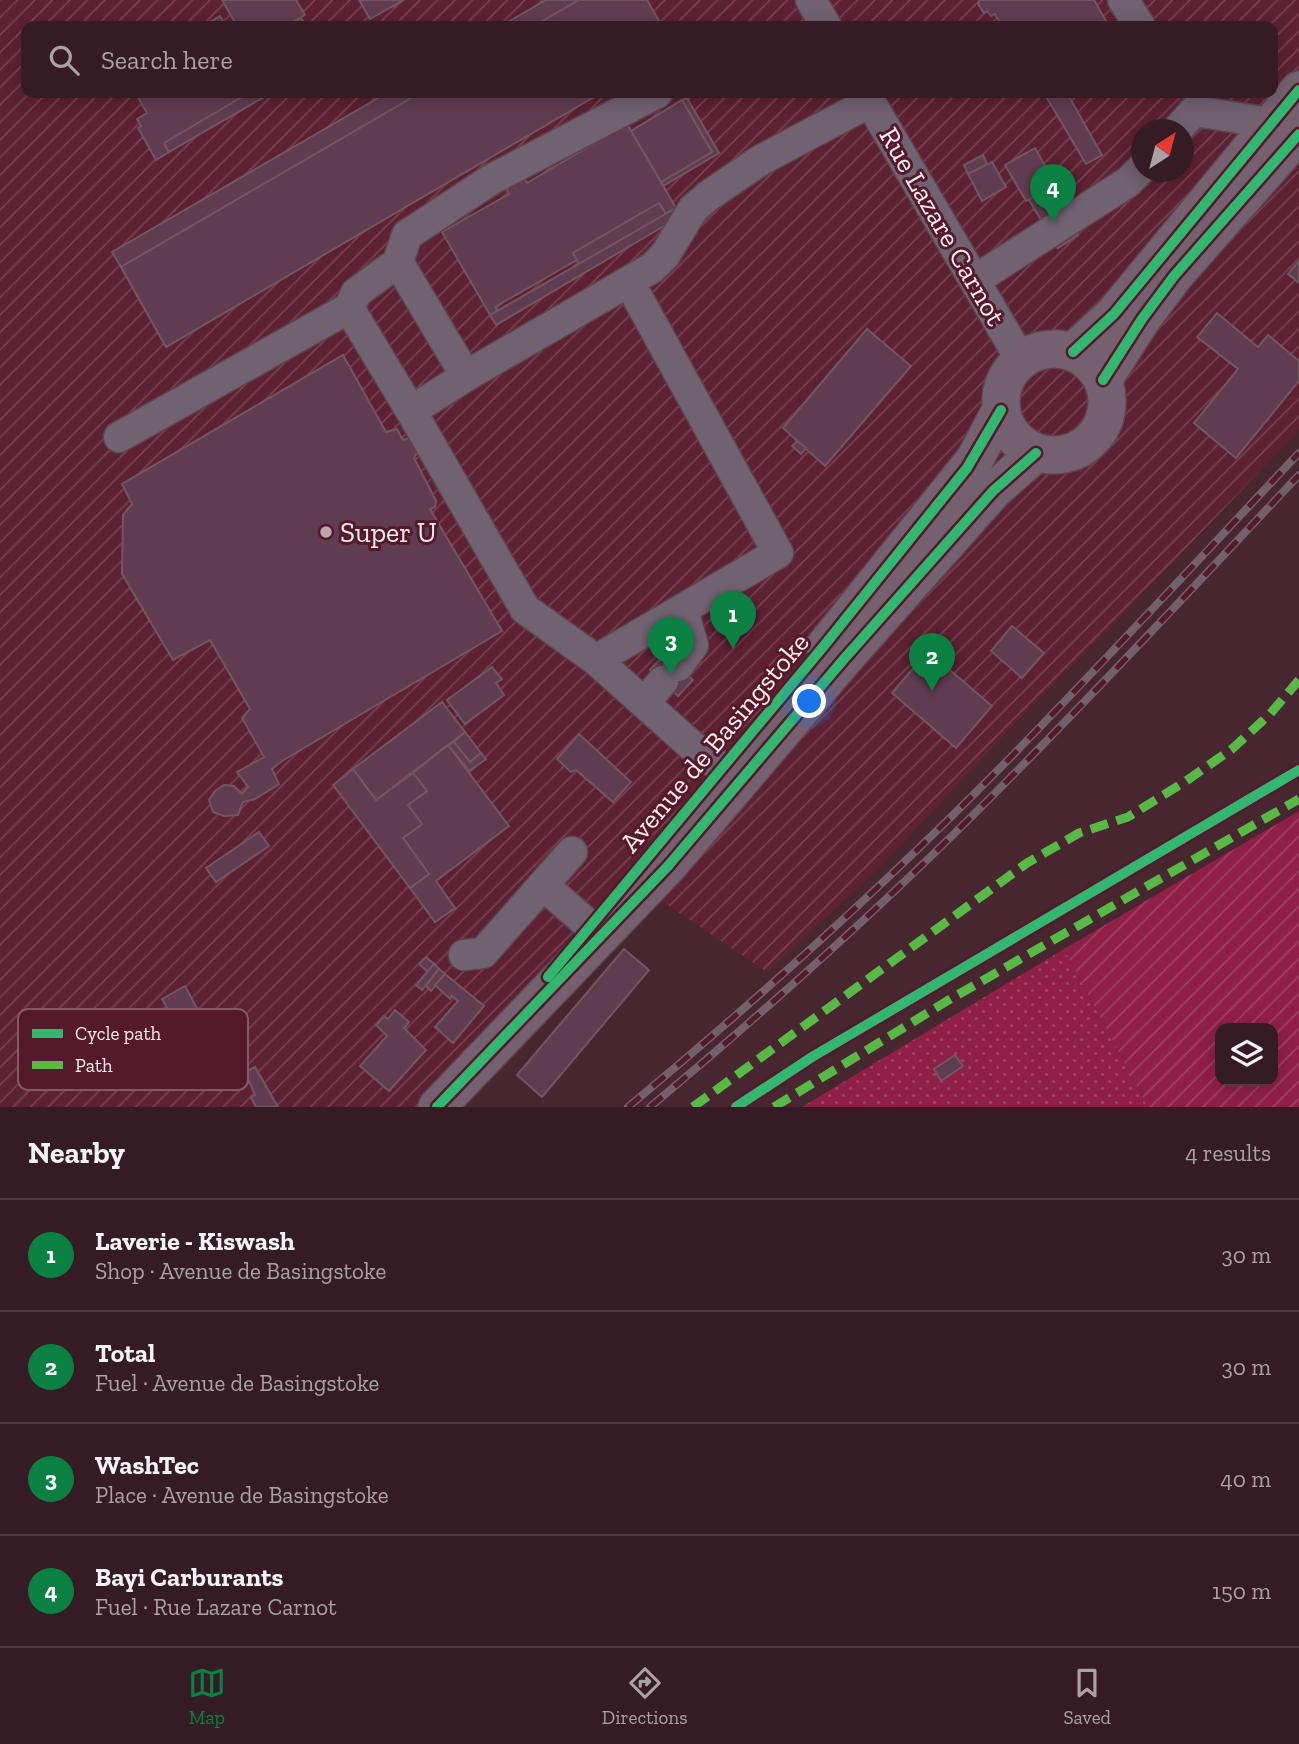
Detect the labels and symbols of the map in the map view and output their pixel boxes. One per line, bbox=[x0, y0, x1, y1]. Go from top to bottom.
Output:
north arrow bbox=[1131, 119, 1194, 182]
street label: Rue Lazare Carnot bbox=[872, 121, 1013, 332]
pin: 4 bbox=[1030, 164, 1076, 222]
place label: Super U bbox=[340, 516, 437, 549]
marker: Super U bbox=[318, 524, 334, 540]
pin: 1 bbox=[710, 591, 756, 649]
pin: 3 bbox=[648, 617, 694, 675]
street label: Avenue de Basingstoke bbox=[613, 626, 816, 859]
pin: 2 bbox=[909, 633, 955, 691]
your location bbox=[792, 684, 826, 718]
legend bbox=[18, 1009, 248, 1090]
text: Cycle path bbox=[75, 1022, 161, 1045]
text: Path bbox=[75, 1054, 113, 1077]

